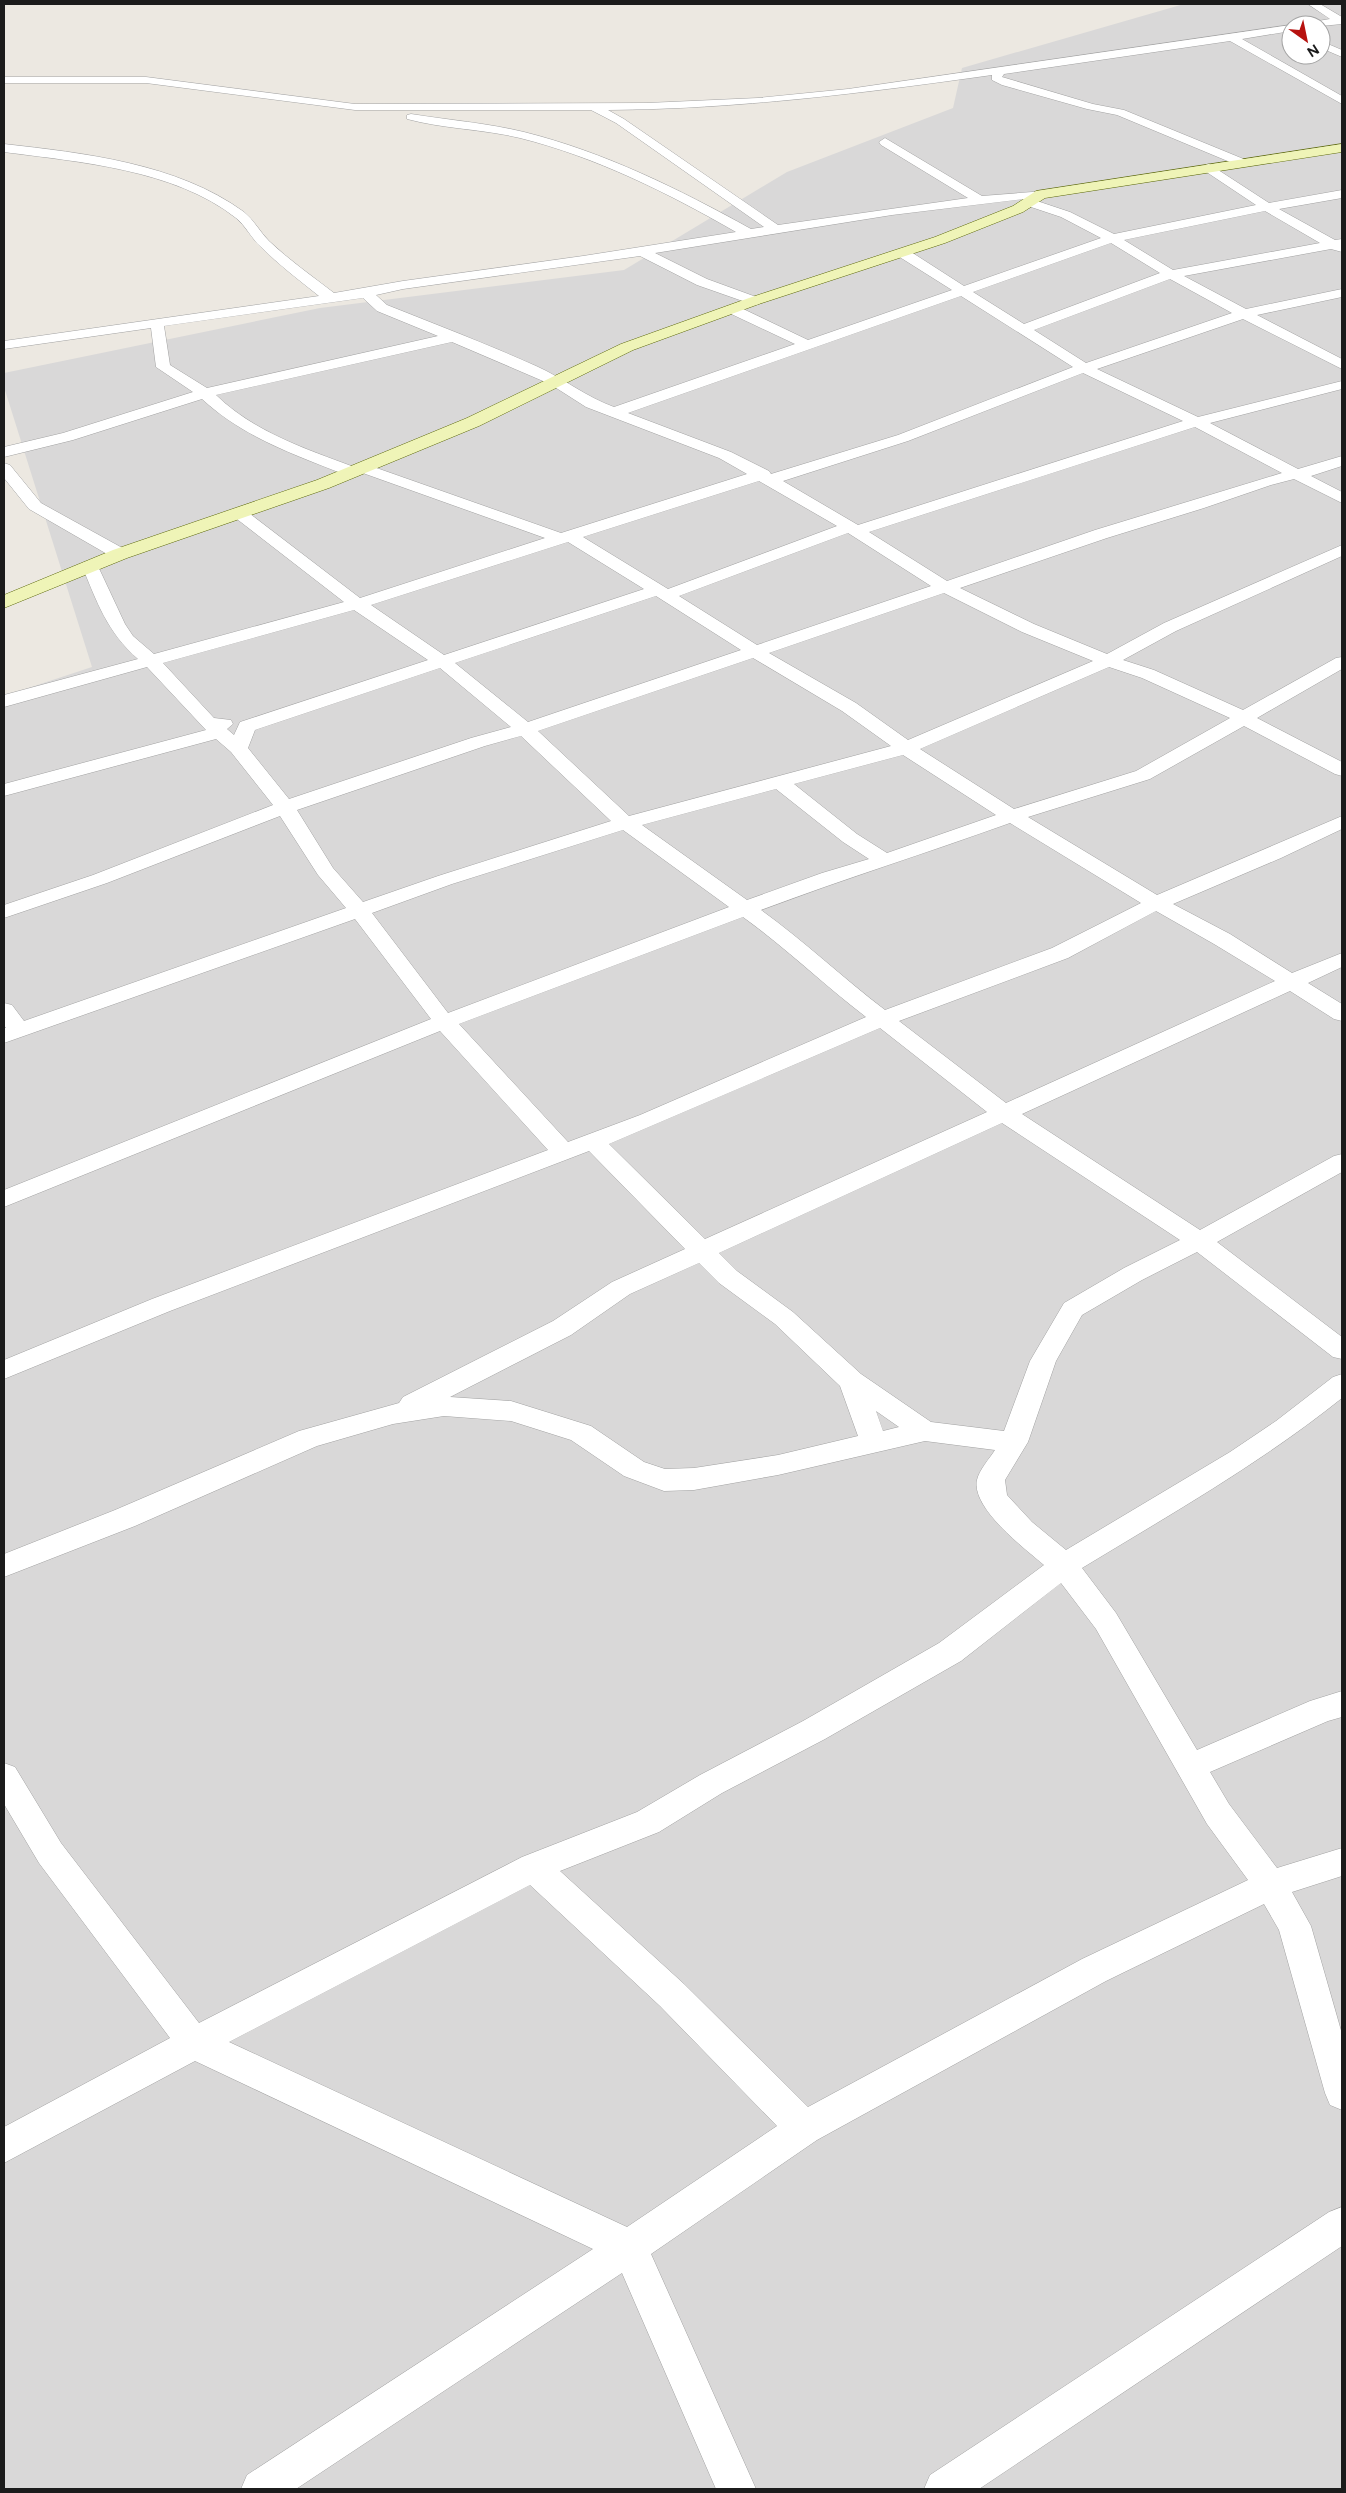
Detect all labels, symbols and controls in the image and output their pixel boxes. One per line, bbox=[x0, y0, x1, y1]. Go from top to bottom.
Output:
north arrow bbox=[1281, 15, 1331, 65]
text: N bbox=[1304, 40, 1322, 61]

